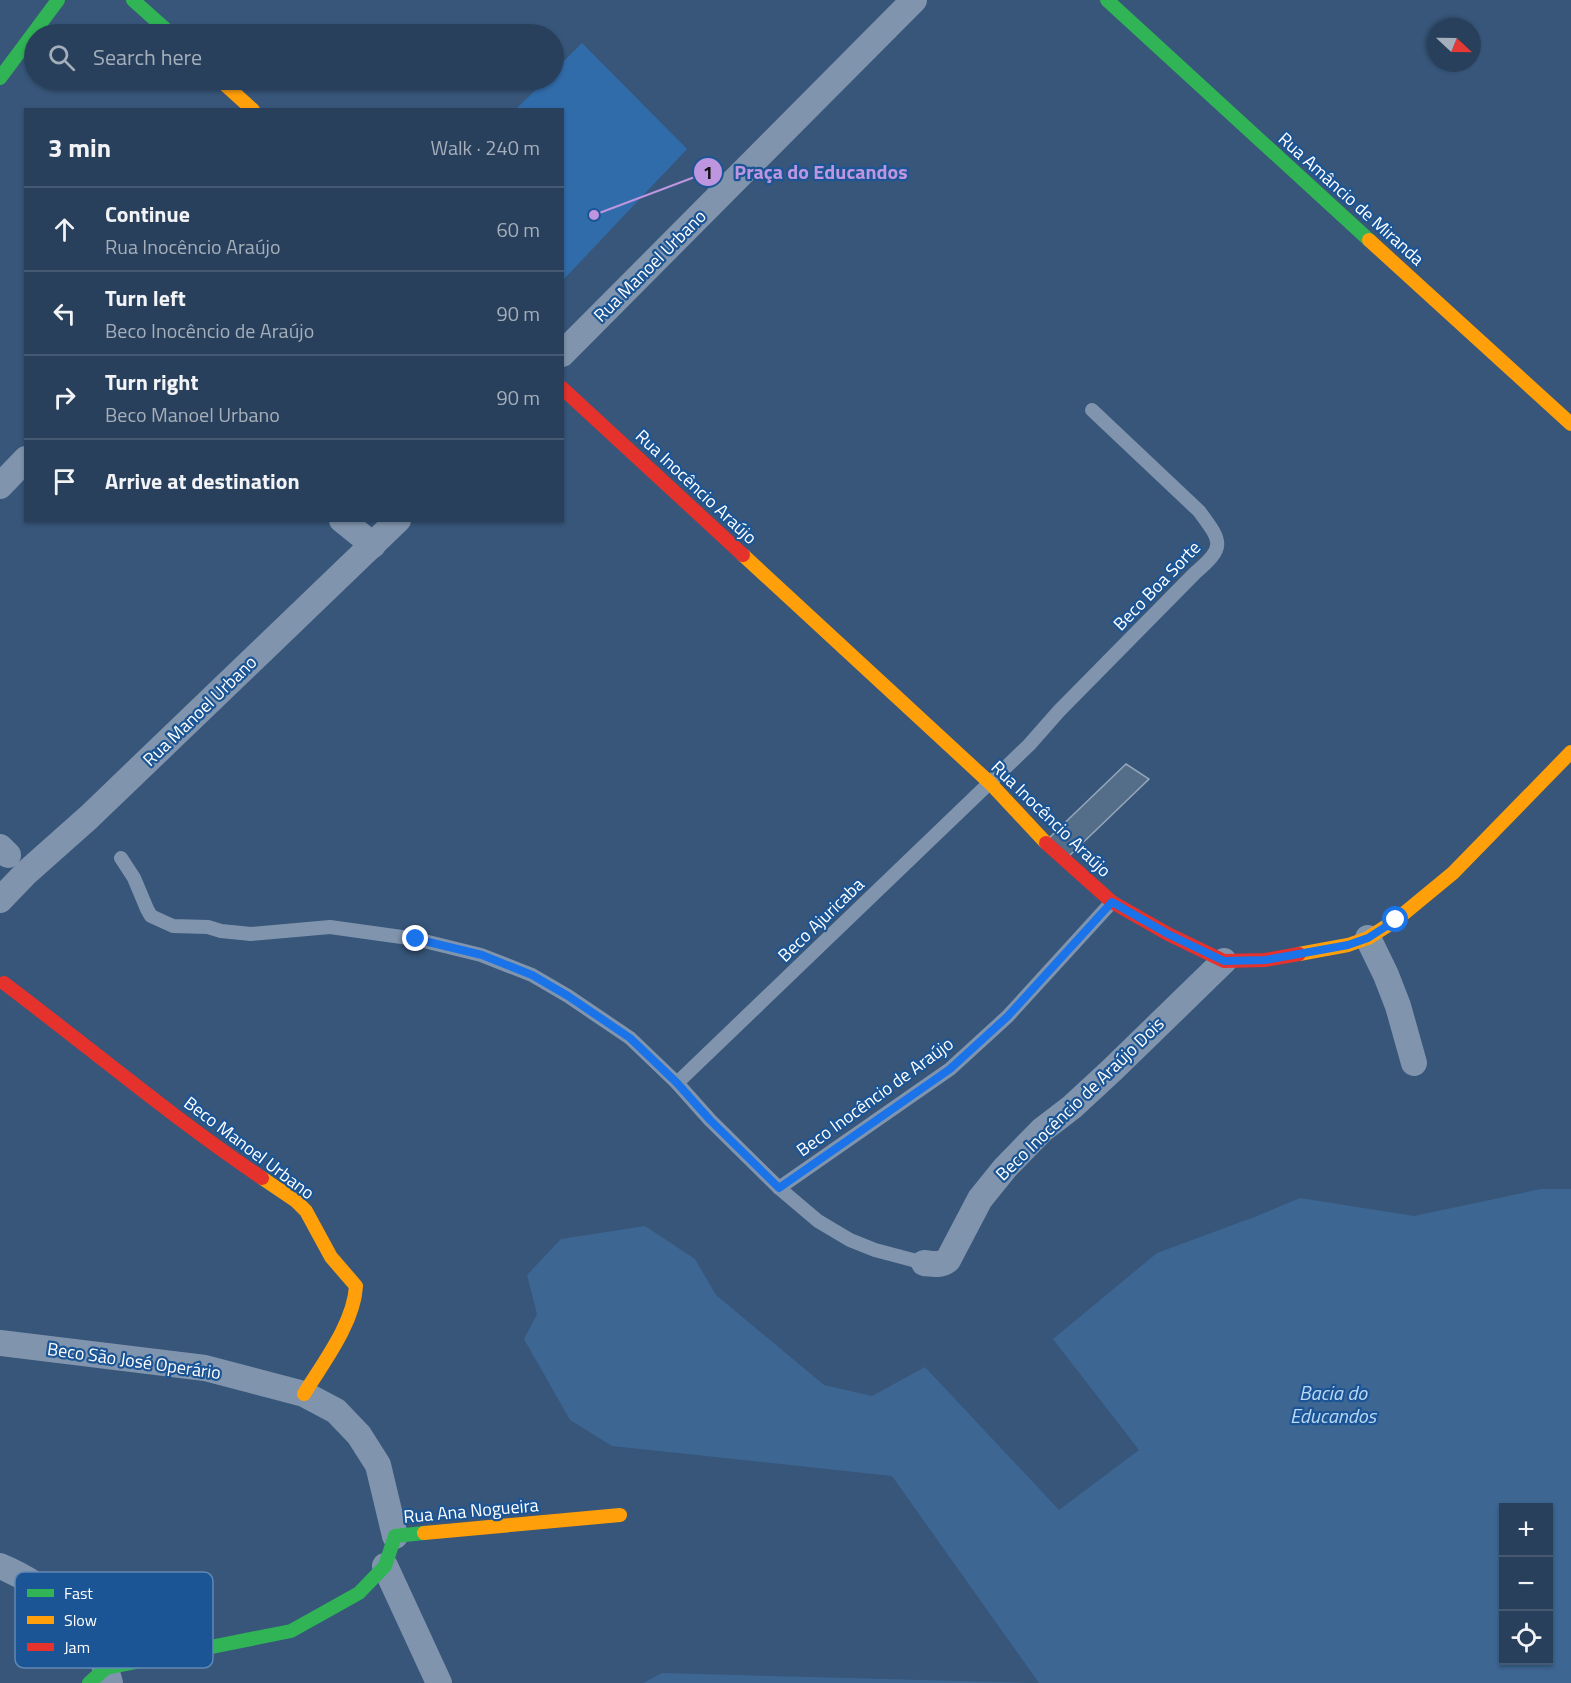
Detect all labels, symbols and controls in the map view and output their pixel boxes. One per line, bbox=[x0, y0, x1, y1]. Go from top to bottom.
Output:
north arrow bbox=[1427, 18, 1481, 72]
search box bbox=[24, 24, 564, 90]
text: Search here bbox=[93, 40, 202, 74]
icon: search bbox=[45, 41, 78, 74]
street label: Rua Amâncio de Miranda bbox=[1272, 126, 1430, 272]
text: 3 min bbox=[48, 128, 111, 167]
text: Walk · 240 m bbox=[431, 132, 540, 163]
callout: Praça do Educandos bbox=[693, 153, 920, 191]
text: Praça do Educandos bbox=[734, 156, 908, 187]
text: 1 bbox=[703, 159, 713, 186]
text: Continue bbox=[105, 197, 190, 231]
street label: Rua Manoel Urbano bbox=[587, 203, 712, 328]
icon: ahead bbox=[48, 213, 81, 246]
text: 60 m bbox=[496, 214, 540, 245]
text: Rua Inocêncio Araújo bbox=[105, 231, 280, 262]
text: Turn left bbox=[105, 281, 186, 315]
icon: left bbox=[48, 297, 81, 330]
text: 90 m bbox=[496, 298, 540, 329]
text: Beco Inocêncio de Araújo bbox=[105, 315, 314, 346]
text: Turn right bbox=[105, 365, 199, 399]
icon: right bbox=[48, 381, 81, 414]
text: 90 m bbox=[496, 382, 540, 413]
text: Beco Manoel Urbano bbox=[105, 399, 280, 430]
street label: Rua Inocêncio Araújo bbox=[629, 423, 763, 550]
text: Arrive at destination bbox=[105, 464, 300, 498]
icon: arrive bbox=[48, 465, 81, 498]
street label: Beco Boa Sorte bbox=[1107, 535, 1207, 637]
street label: Rua Manoel Urbano bbox=[136, 649, 263, 772]
street label: Rua Inocêncio Araújo bbox=[985, 754, 1118, 883]
street label: Beco Ajuricaba bbox=[771, 871, 870, 968]
route start bbox=[1382, 906, 1408, 932]
route end bbox=[402, 925, 428, 951]
street label: Beco Inocêncio de Araújo Dois bbox=[989, 1011, 1170, 1187]
street label: Beco Inocêncio de Araújo bbox=[791, 1030, 959, 1163]
street label: Beco Manoel Urbano bbox=[178, 1089, 320, 1206]
street label: Beco São José Operário bbox=[46, 1335, 223, 1386]
water label: Bacia do Educandos bbox=[1290, 1377, 1378, 1431]
street label: Rua Ana Nogueira bbox=[402, 1491, 540, 1530]
map controls bbox=[1499, 1503, 1553, 1665]
button: + bbox=[1499, 1503, 1553, 1557]
button: − bbox=[1499, 1557, 1553, 1611]
legend bbox=[15, 1572, 213, 1668]
text: Fast bbox=[64, 1581, 93, 1605]
text: Slow bbox=[64, 1608, 97, 1632]
button: locate bbox=[1499, 1611, 1553, 1665]
text: Jam bbox=[64, 1635, 90, 1659]

